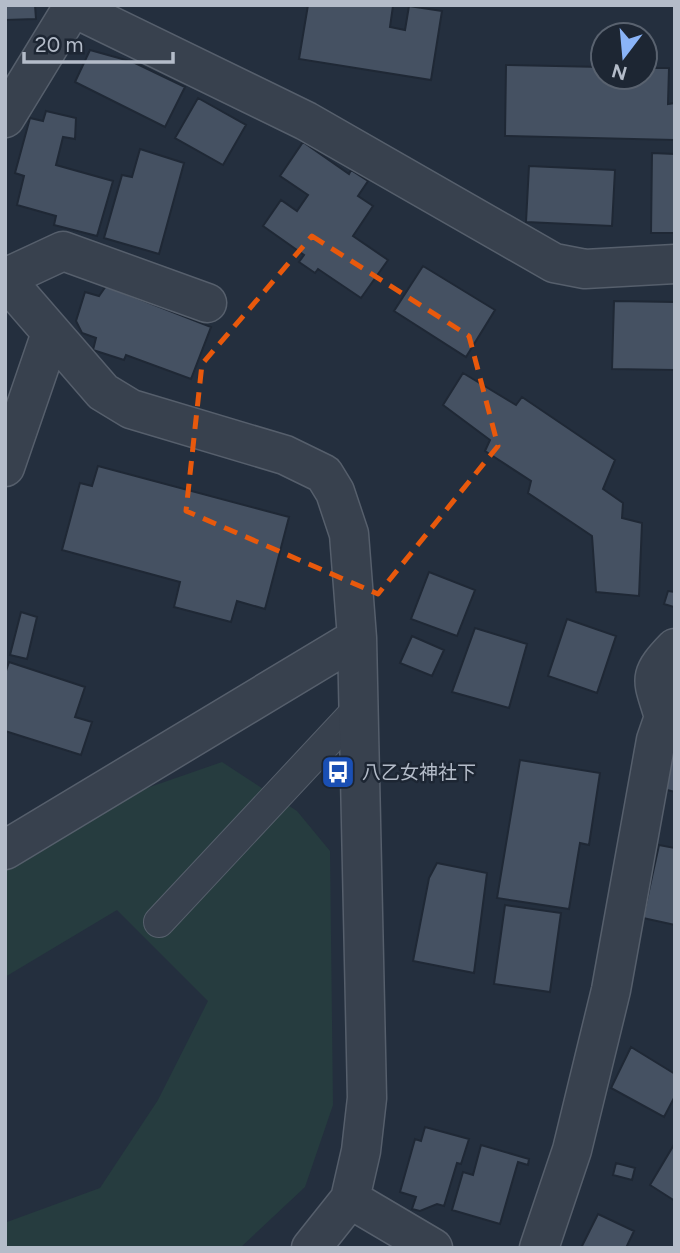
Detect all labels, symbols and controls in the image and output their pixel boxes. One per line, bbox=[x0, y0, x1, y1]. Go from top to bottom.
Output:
scale bar bbox=[24, 21, 173, 65]
north arrow bbox=[589, 21, 659, 91]
text: 20 m bbox=[35, 32, 83, 57]
text: N bbox=[609, 59, 630, 85]
bus stop icon: 八乙女神社下 bbox=[319, 753, 357, 791]
place label: 八乙女神社下 bbox=[362, 761, 476, 784]

